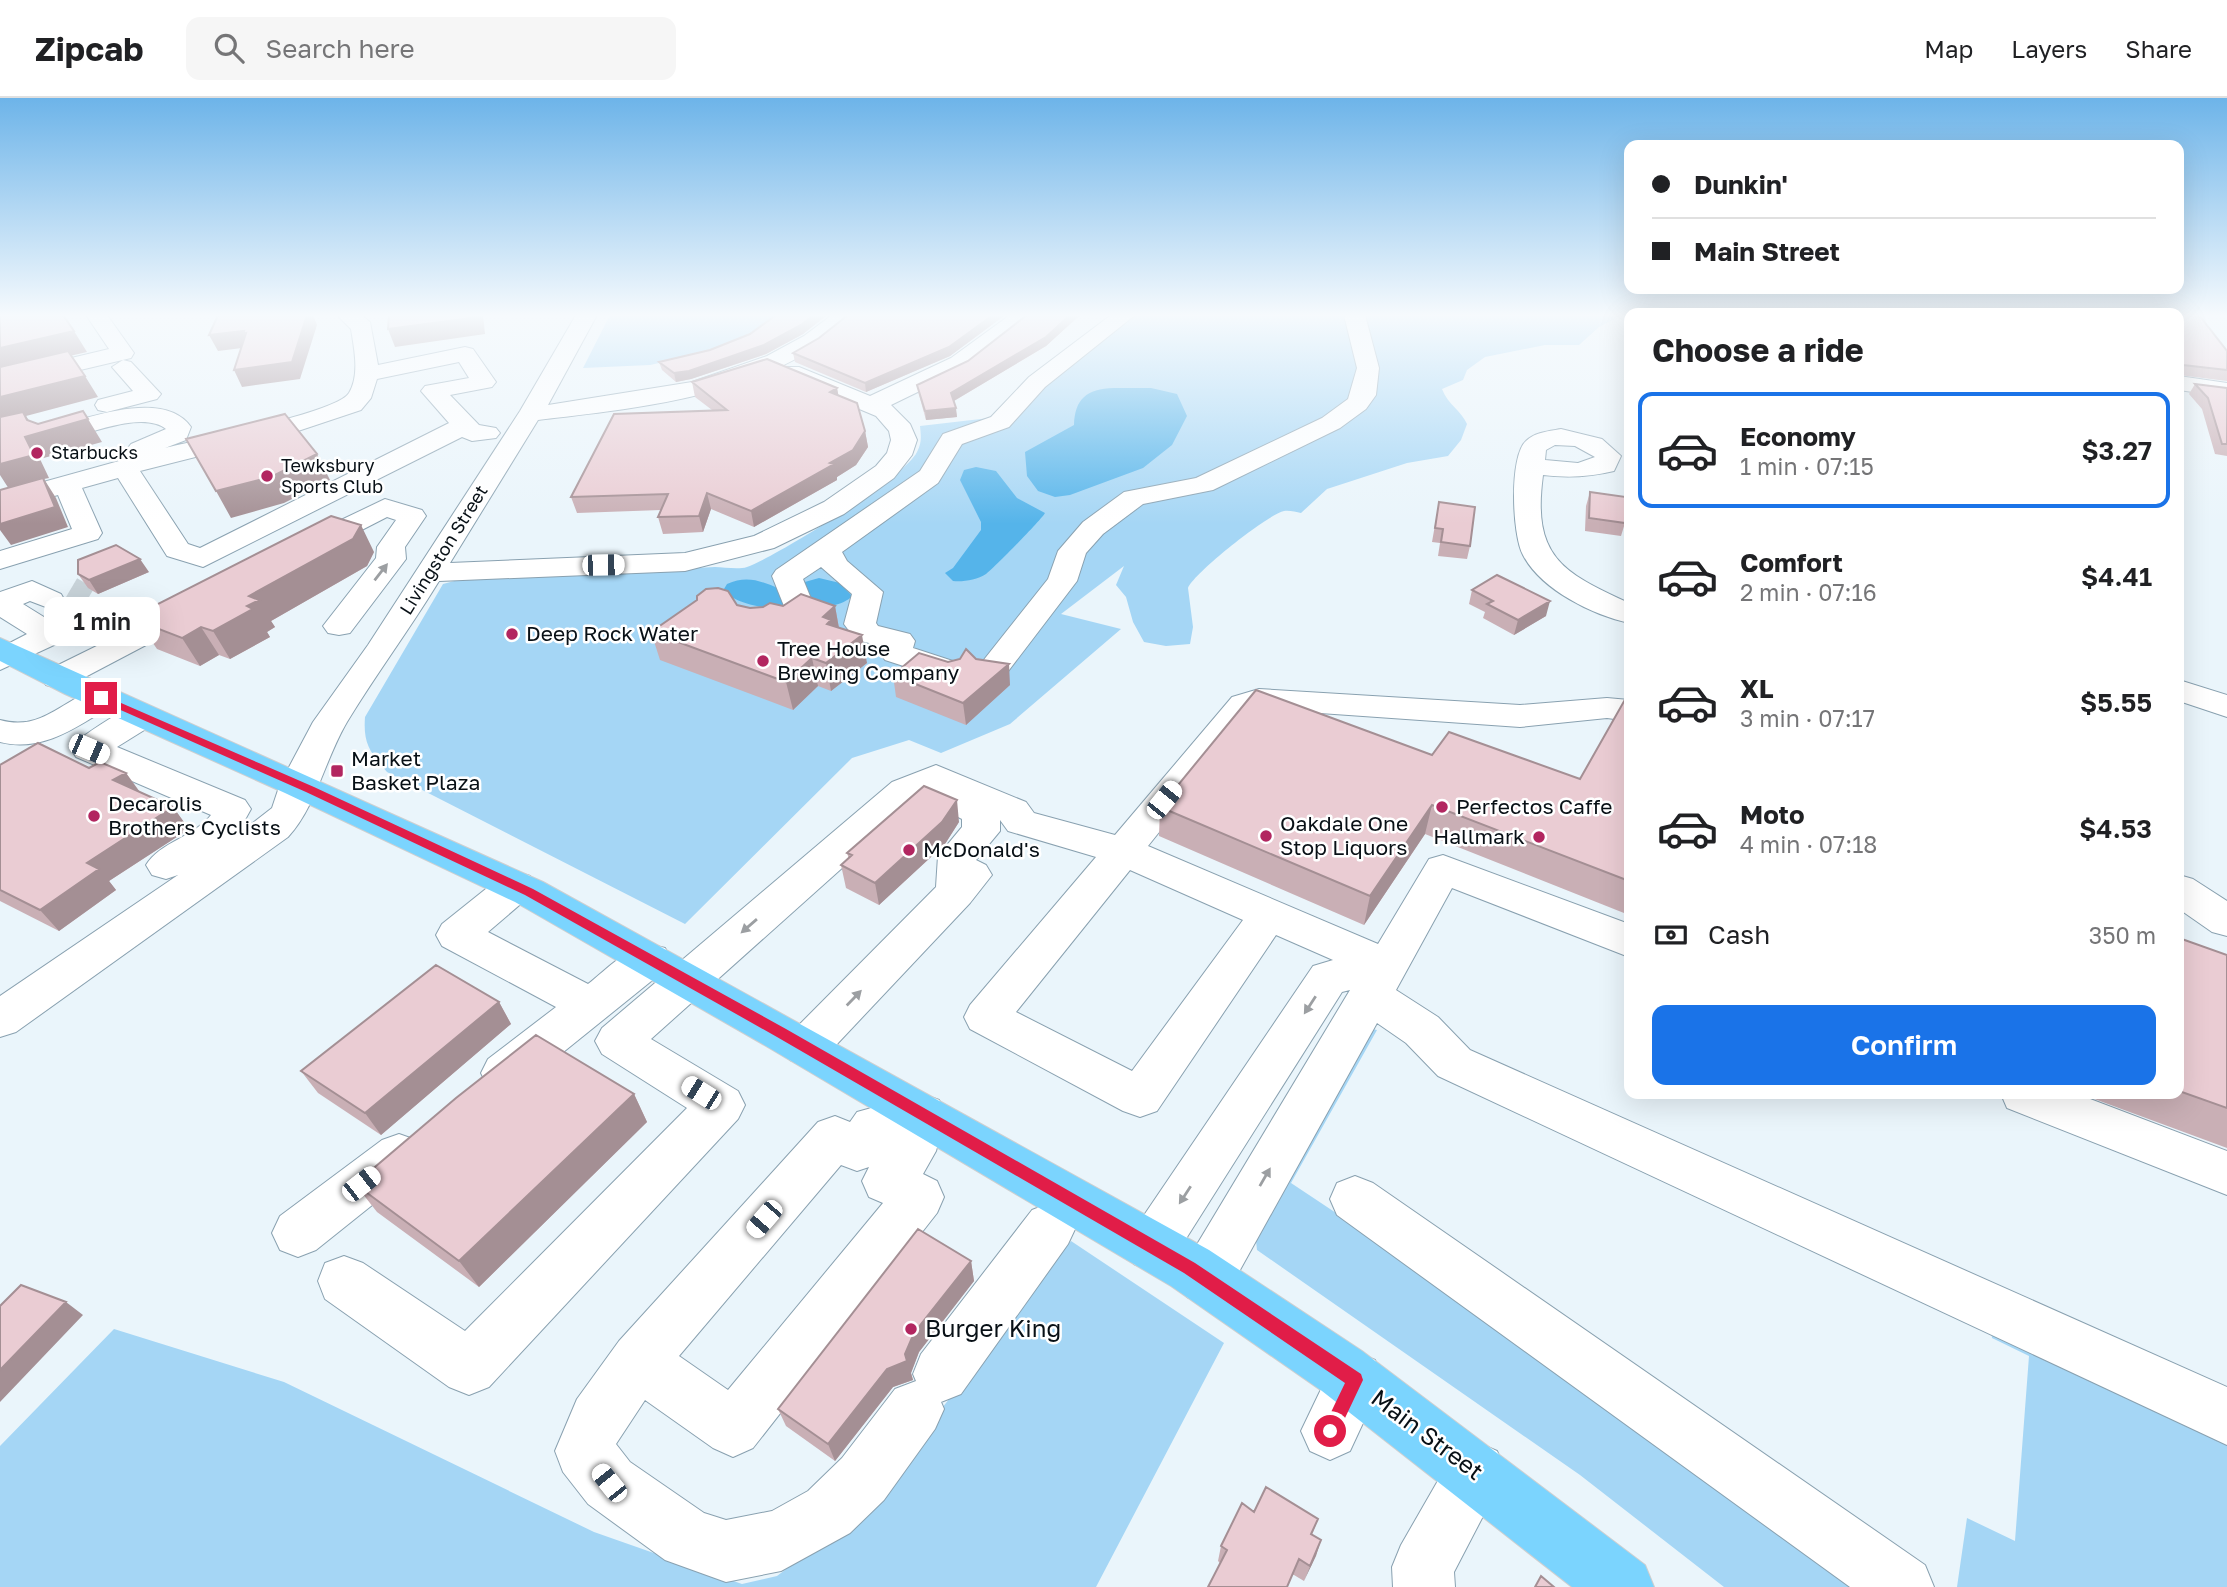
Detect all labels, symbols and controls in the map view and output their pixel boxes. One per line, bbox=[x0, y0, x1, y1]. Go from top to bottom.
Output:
search box bbox=[186, 17, 676, 80]
text: Zipcab bbox=[35, 29, 144, 68]
icon: search bbox=[210, 29, 248, 67]
text: Search here bbox=[266, 33, 415, 64]
text: Map bbox=[1924, 34, 1973, 63]
text: Layers bbox=[2011, 34, 2087, 63]
text: Share bbox=[2125, 34, 2192, 63]
text: Dunkin' bbox=[1694, 169, 1788, 200]
text: Main Street bbox=[1694, 236, 1840, 267]
text: Choose a ride bbox=[1652, 331, 1864, 369]
icon: car bbox=[1656, 419, 1719, 482]
text: Economy bbox=[1740, 421, 1856, 452]
text: $3.27 bbox=[2081, 435, 2152, 466]
place label: Starbucks bbox=[51, 441, 138, 463]
marker: Starbucks bbox=[29, 445, 45, 461]
text: 1 min · 07:15 bbox=[1740, 452, 1874, 480]
place label: Tewksbury Sports Club bbox=[281, 454, 383, 497]
marker: Tewksbury Sports Club bbox=[259, 468, 275, 484]
street label: Livingston Street bbox=[394, 481, 492, 618]
icon: car bbox=[1656, 545, 1719, 608]
text: Comfort bbox=[1740, 547, 1843, 578]
car bbox=[582, 554, 625, 576]
text: $4.41 bbox=[2081, 561, 2152, 592]
one-way arrow bbox=[374, 563, 388, 581]
text: 2 min · 07:16 bbox=[1740, 578, 1877, 606]
callout: 1 min bbox=[43, 596, 159, 646]
text: 1 min bbox=[73, 607, 131, 635]
place label: Deep Rock Water bbox=[526, 620, 698, 646]
marker: Deep Rock Water bbox=[504, 626, 520, 642]
place label: Tree House Brewing Company bbox=[777, 635, 959, 685]
marker: Tree House Brewing Company bbox=[755, 653, 771, 669]
icon: car bbox=[1656, 671, 1719, 734]
text: XL bbox=[1740, 673, 1774, 704]
route end bbox=[85, 682, 117, 714]
text: $5.55 bbox=[2080, 687, 2152, 718]
text: 3 min · 07:17 bbox=[1740, 704, 1875, 732]
car bbox=[66, 731, 113, 767]
place label: Market Basket Plaza bbox=[351, 745, 480, 795]
marker: Market Basket Plaza bbox=[329, 763, 345, 779]
car bbox=[1143, 777, 1186, 823]
place label: Decarolis Brothers Cyclists bbox=[108, 790, 281, 840]
place label: Perfectos Caffe bbox=[1456, 793, 1612, 819]
icon: car bbox=[1656, 797, 1719, 860]
marker: Perfectos Caffe bbox=[1434, 799, 1450, 815]
text: Moto bbox=[1740, 799, 1805, 830]
marker: Decarolis Brothers Cyclists bbox=[86, 808, 102, 824]
place label: Oakdale One Stop Liquors bbox=[1280, 810, 1408, 860]
text: $4.53 bbox=[2079, 813, 2152, 844]
place label: Hallmark bbox=[1433, 823, 1525, 849]
marker: Oakdale One Stop Liquors bbox=[1258, 828, 1274, 844]
marker: Hallmark bbox=[1531, 829, 1547, 845]
text: 4 min · 07:18 bbox=[1740, 830, 1877, 858]
place label: McDonald's bbox=[923, 836, 1040, 862]
marker: McDonald's bbox=[901, 842, 917, 858]
icon: cash bbox=[1652, 916, 1690, 954]
one-way arrow bbox=[741, 918, 758, 933]
text: Cash bbox=[1708, 919, 1770, 950]
text: 350 m bbox=[2089, 921, 2156, 949]
one-way arrow bbox=[845, 990, 861, 1007]
one-way arrow bbox=[1303, 996, 1317, 1014]
button: Confirm bbox=[1652, 1005, 2156, 1085]
car bbox=[678, 1073, 725, 1113]
car bbox=[338, 1163, 385, 1205]
one-way arrow bbox=[1259, 1168, 1271, 1187]
one-way arrow bbox=[1179, 1186, 1192, 1205]
car bbox=[743, 1196, 786, 1242]
place label: Burger King bbox=[925, 1313, 1061, 1342]
marker: Burger King bbox=[903, 1321, 919, 1337]
street label: Main Street bbox=[1366, 1382, 1490, 1485]
route start bbox=[1314, 1415, 1346, 1447]
car bbox=[588, 1460, 631, 1506]

